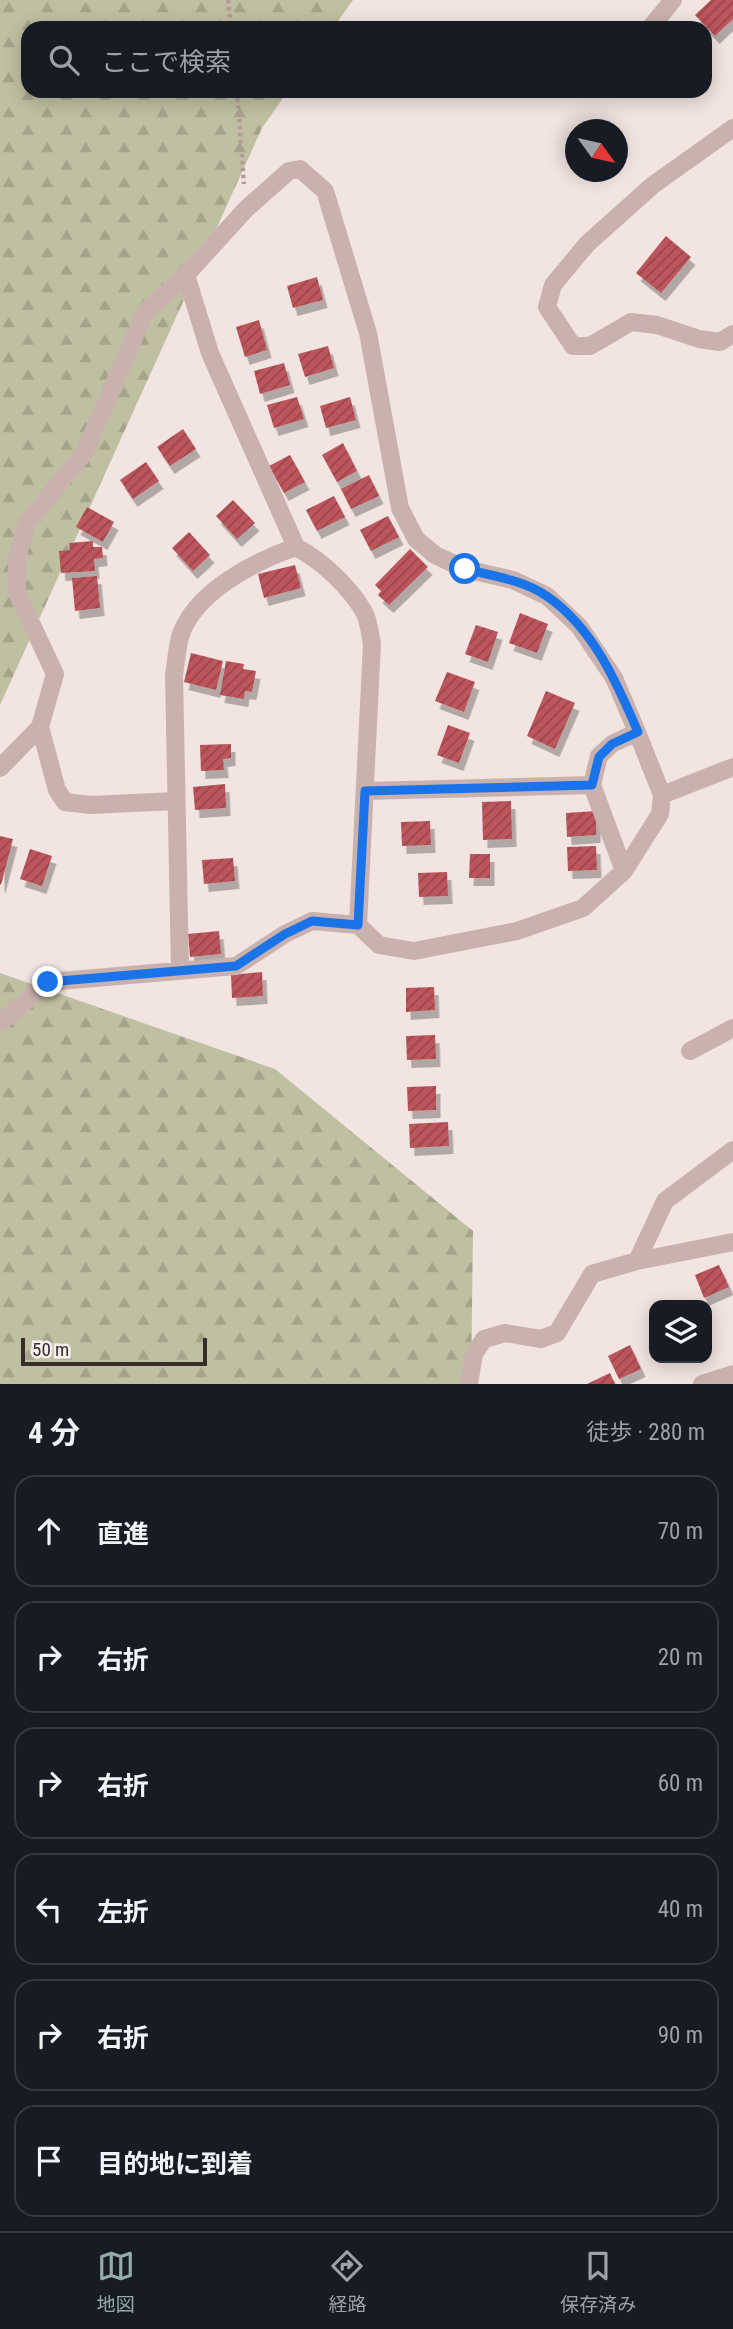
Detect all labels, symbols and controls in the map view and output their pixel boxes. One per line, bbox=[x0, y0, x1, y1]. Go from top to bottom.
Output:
search box bbox=[21, 21, 712, 98]
icon: search bbox=[45, 41, 83, 79]
text: ここで検索 bbox=[101, 47, 231, 77]
north arrow bbox=[565, 119, 628, 182]
route start bbox=[449, 553, 480, 584]
route end bbox=[32, 966, 63, 997]
map controls bbox=[649, 1300, 712, 1363]
button: layers bbox=[649, 1300, 712, 1363]
scale bar bbox=[21, 1335, 206, 1367]
text: 50 m bbox=[32, 1338, 69, 1361]
text: 4 分 bbox=[28, 1415, 80, 1450]
text: 徒歩 · 280 m bbox=[586, 1419, 705, 1446]
icon: ahead bbox=[30, 1512, 68, 1550]
text: 70 m bbox=[658, 1518, 703, 1545]
text: 直進 bbox=[97, 1519, 149, 1549]
icon: right bbox=[30, 1638, 68, 1676]
text: 20 m bbox=[658, 1644, 703, 1671]
text: 右折 bbox=[97, 1645, 149, 1675]
icon: right bbox=[30, 1764, 68, 1802]
text: 60 m bbox=[658, 1770, 703, 1797]
text: 右折 bbox=[97, 1771, 149, 1801]
icon: left bbox=[30, 1890, 68, 1928]
text: 40 m bbox=[658, 1896, 703, 1923]
text: 左折 bbox=[97, 1897, 149, 1927]
icon: right bbox=[30, 2016, 68, 2054]
text: 90 m bbox=[658, 2022, 703, 2049]
text: 右折 bbox=[97, 2023, 149, 2053]
icon: arrive bbox=[30, 2142, 68, 2180]
text: 目的地に到着 bbox=[97, 2149, 253, 2179]
tab: 地図 bbox=[97, 2247, 135, 2316]
tab: 経路 bbox=[328, 2247, 366, 2316]
tab: 保存済み bbox=[560, 2247, 636, 2316]

